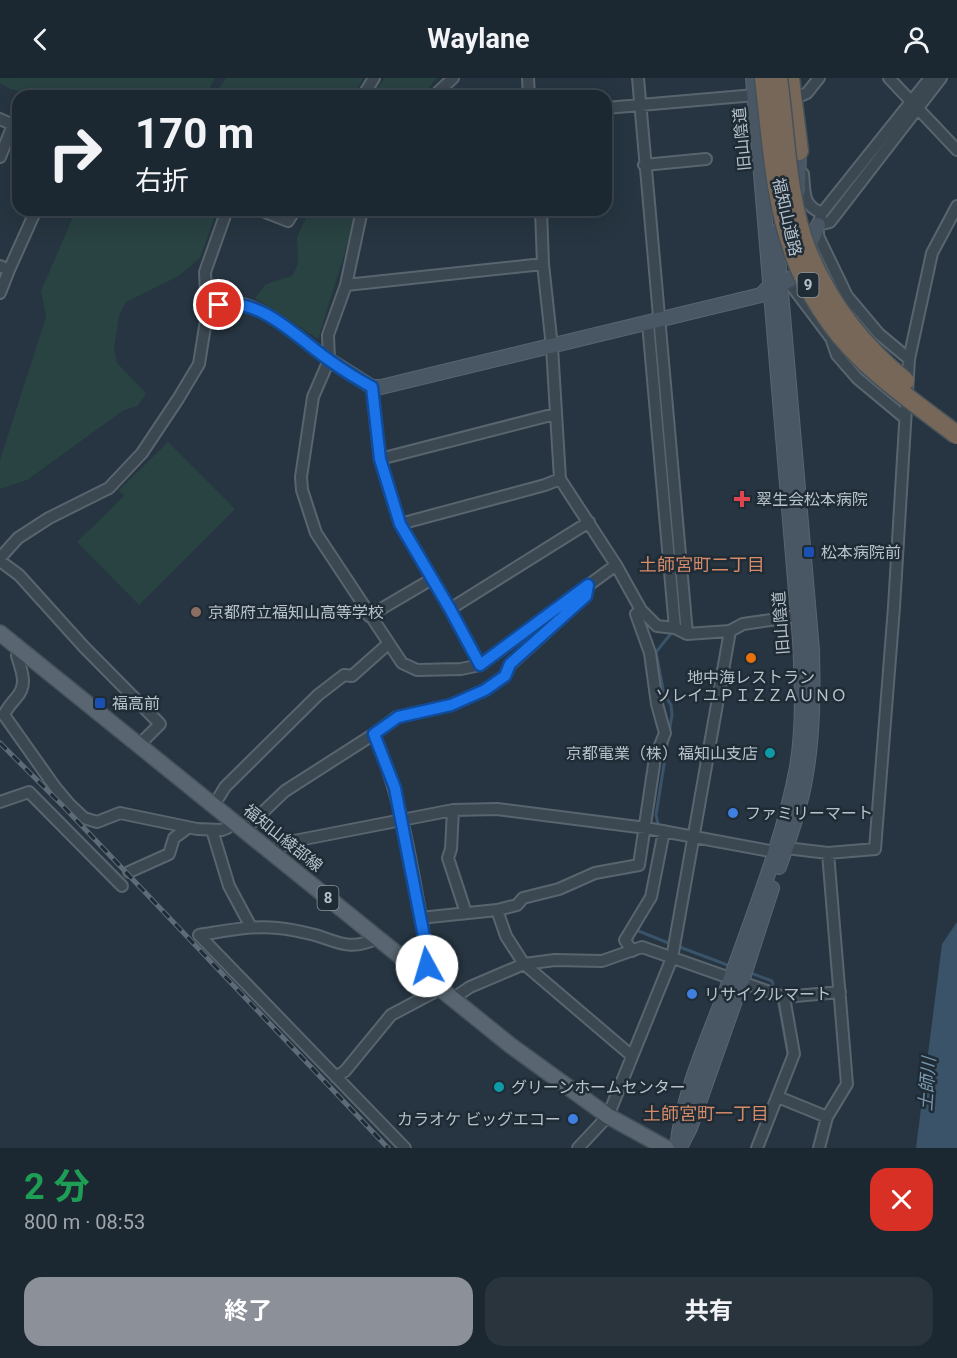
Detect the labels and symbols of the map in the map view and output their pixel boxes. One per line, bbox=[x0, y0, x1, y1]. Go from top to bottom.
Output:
street label: 旧山陰道 bbox=[730, 106, 754, 172]
street label: 福知山道路 bbox=[769, 176, 805, 258]
road number: 9 bbox=[798, 273, 818, 297]
pin bbox=[193, 279, 244, 330]
marker: 翠生会松本病院 bbox=[733, 490, 751, 508]
place label: 翠生会松本病院 bbox=[756, 490, 868, 509]
place label: 松本病院前 bbox=[821, 543, 901, 562]
marker: 松本病院前 bbox=[802, 545, 816, 559]
district label: 土師宮町二丁目 bbox=[639, 554, 765, 575]
street label: 旧山陰道 bbox=[769, 590, 793, 656]
place label: 京都府立福知山高等学校 bbox=[208, 603, 384, 622]
marker: 京都府立福知山高等学校 bbox=[189, 605, 203, 619]
marker: 地中海レストラン ソレイユＰＩＺＺＡＵＮＯ bbox=[744, 651, 758, 665]
place label: 地中海レストラン ソレイユＰＩＺＺＡＵＮＯ bbox=[655, 668, 847, 705]
place label: 福高前 bbox=[112, 694, 160, 713]
marker: 福高前 bbox=[93, 696, 107, 710]
place label: 京都電業（株）福知山支店 bbox=[566, 744, 758, 763]
marker: 京都電業（株）福知山支店 bbox=[763, 746, 777, 760]
street label: 福知山綾部線 bbox=[240, 800, 326, 876]
place label: ファミリーマート bbox=[745, 804, 873, 823]
marker: ファミリーマート bbox=[726, 806, 740, 820]
road number: 8 bbox=[318, 886, 338, 910]
position arrow bbox=[395, 934, 459, 998]
place label: リサイクルマート bbox=[704, 985, 831, 1004]
marker: リサイクルマート bbox=[685, 987, 699, 1001]
water label: 土師川 bbox=[915, 1054, 939, 1112]
place label: グリーンホームセンター bbox=[511, 1078, 686, 1097]
marker: グリーンホームセンター bbox=[492, 1080, 506, 1094]
district label: 土師宮町一丁目 bbox=[643, 1103, 769, 1124]
place label: カラオケ ビッグエコー bbox=[397, 1110, 561, 1129]
marker: カラオケ ビッグエコー bbox=[566, 1112, 580, 1126]

